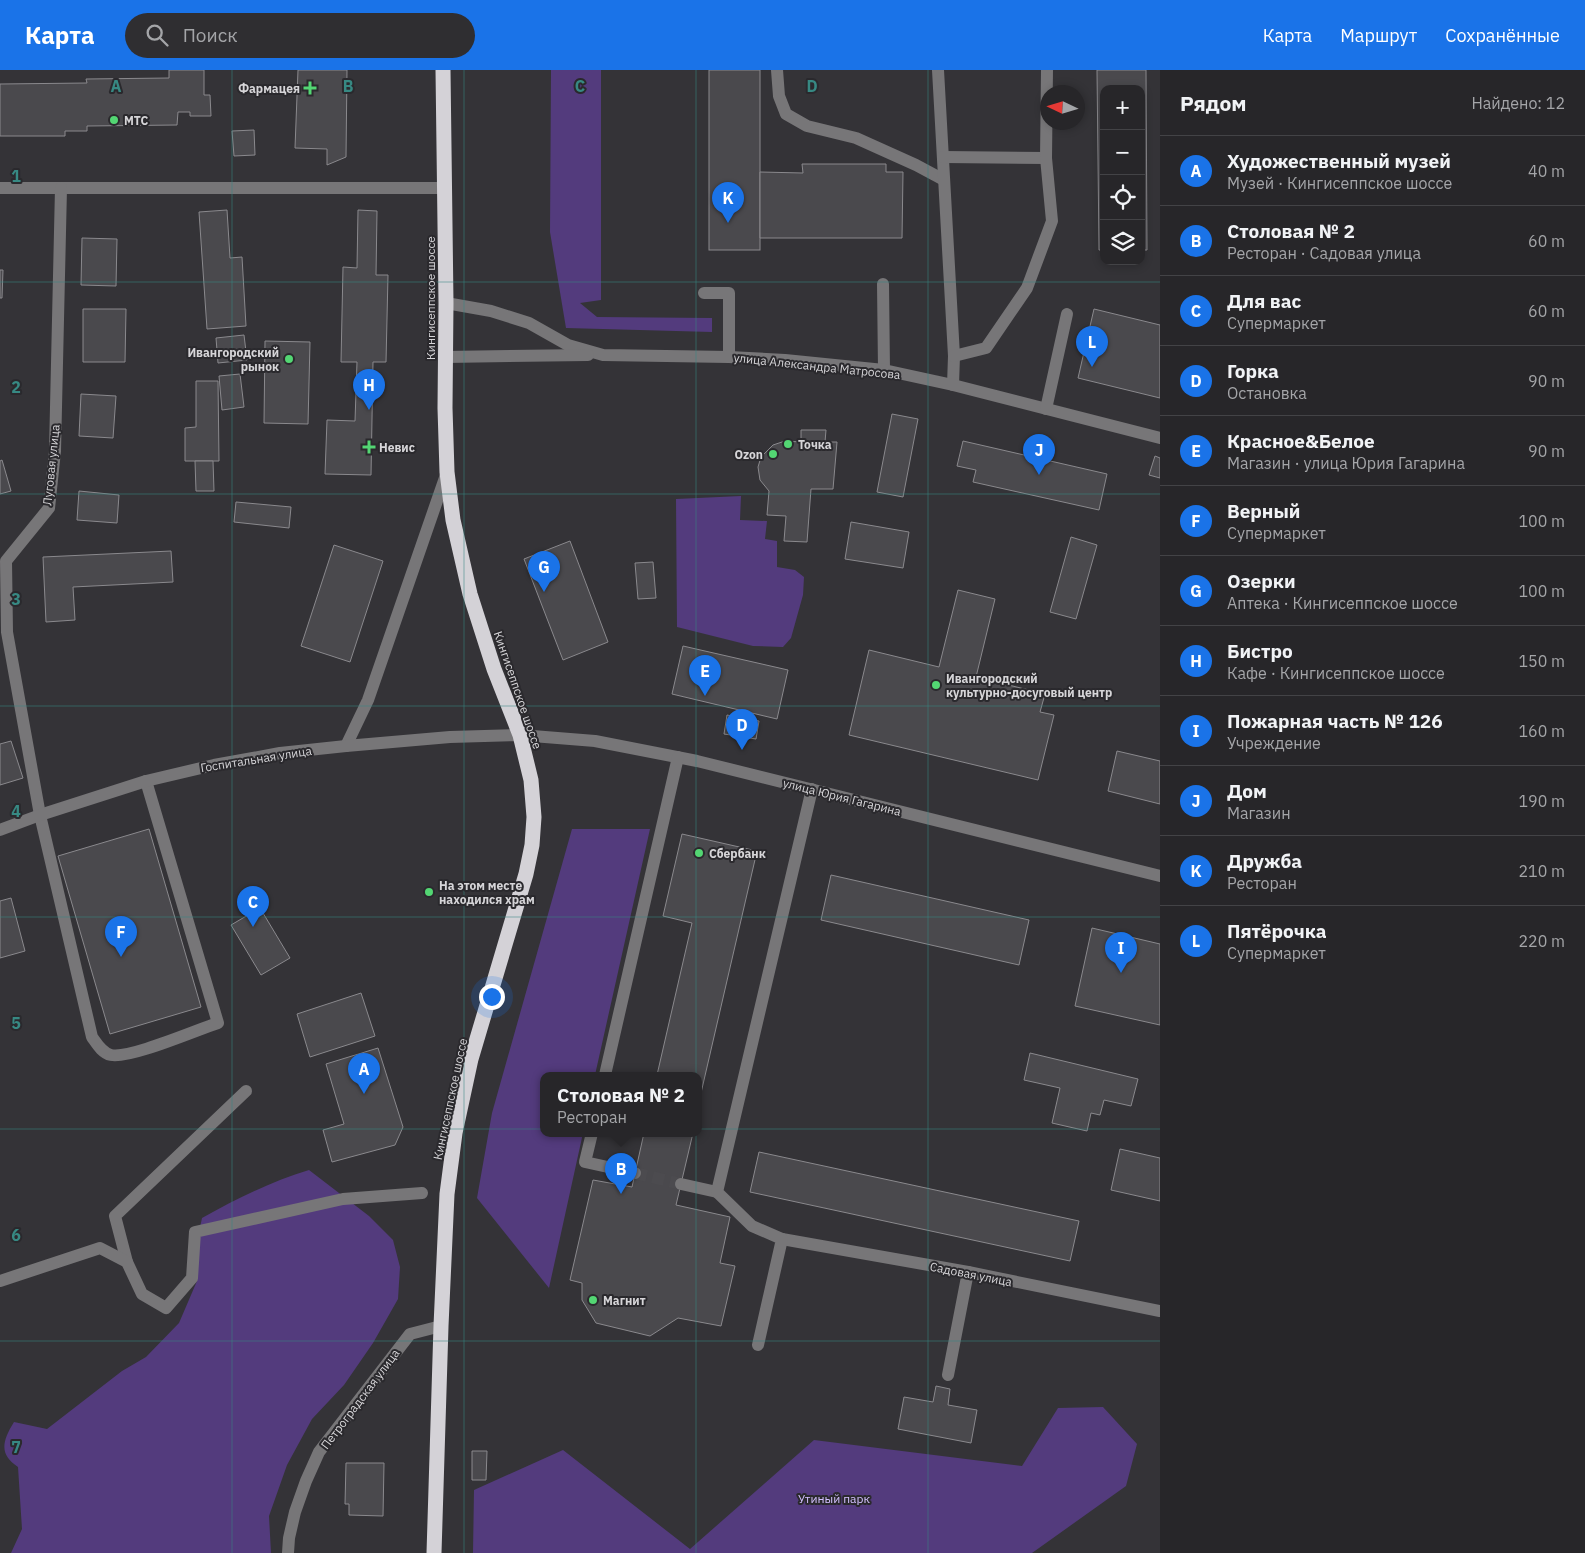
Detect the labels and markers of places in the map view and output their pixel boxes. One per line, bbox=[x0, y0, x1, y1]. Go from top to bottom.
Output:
place label: Фармацея bbox=[238, 81, 300, 96]
marker: Фармацея bbox=[304, 82, 316, 94]
place label: МТС bbox=[124, 113, 149, 128]
marker: МТС bbox=[108, 114, 120, 126]
pin: K bbox=[712, 182, 744, 223]
pin: L bbox=[1076, 326, 1108, 367]
place label: Ивангородский рынок bbox=[187, 345, 279, 374]
marker: Ивангородский рынок bbox=[283, 353, 295, 365]
pin: H bbox=[353, 369, 385, 410]
pin: J bbox=[1023, 434, 1055, 475]
place label: Точка bbox=[798, 437, 832, 452]
marker: Точка bbox=[782, 438, 794, 450]
place label: Невис bbox=[379, 440, 415, 455]
marker: Невис bbox=[363, 441, 375, 453]
place label: Ozon bbox=[734, 447, 763, 462]
marker: Ozon bbox=[767, 448, 779, 460]
pin: G bbox=[528, 551, 560, 592]
pin: E bbox=[689, 655, 721, 696]
place label: Ивангородский культурно-досуговый центр bbox=[946, 671, 1112, 700]
marker: Ивангородский культурно-досуговый центр bbox=[930, 679, 942, 691]
pin: D bbox=[726, 709, 758, 750]
place label: Сбербанк bbox=[709, 846, 766, 861]
marker: Сбербанк bbox=[693, 847, 705, 859]
place label: На этом месте находился храм bbox=[439, 878, 535, 907]
pin: C bbox=[237, 886, 269, 927]
marker: На этом месте находился храм bbox=[423, 886, 435, 898]
pin: F bbox=[105, 916, 137, 957]
pin: I bbox=[1105, 932, 1137, 973]
pin: A bbox=[348, 1053, 380, 1094]
pin: B bbox=[605, 1153, 637, 1194]
place label: Магнит bbox=[603, 1293, 646, 1308]
marker: Магнит bbox=[587, 1294, 599, 1306]

